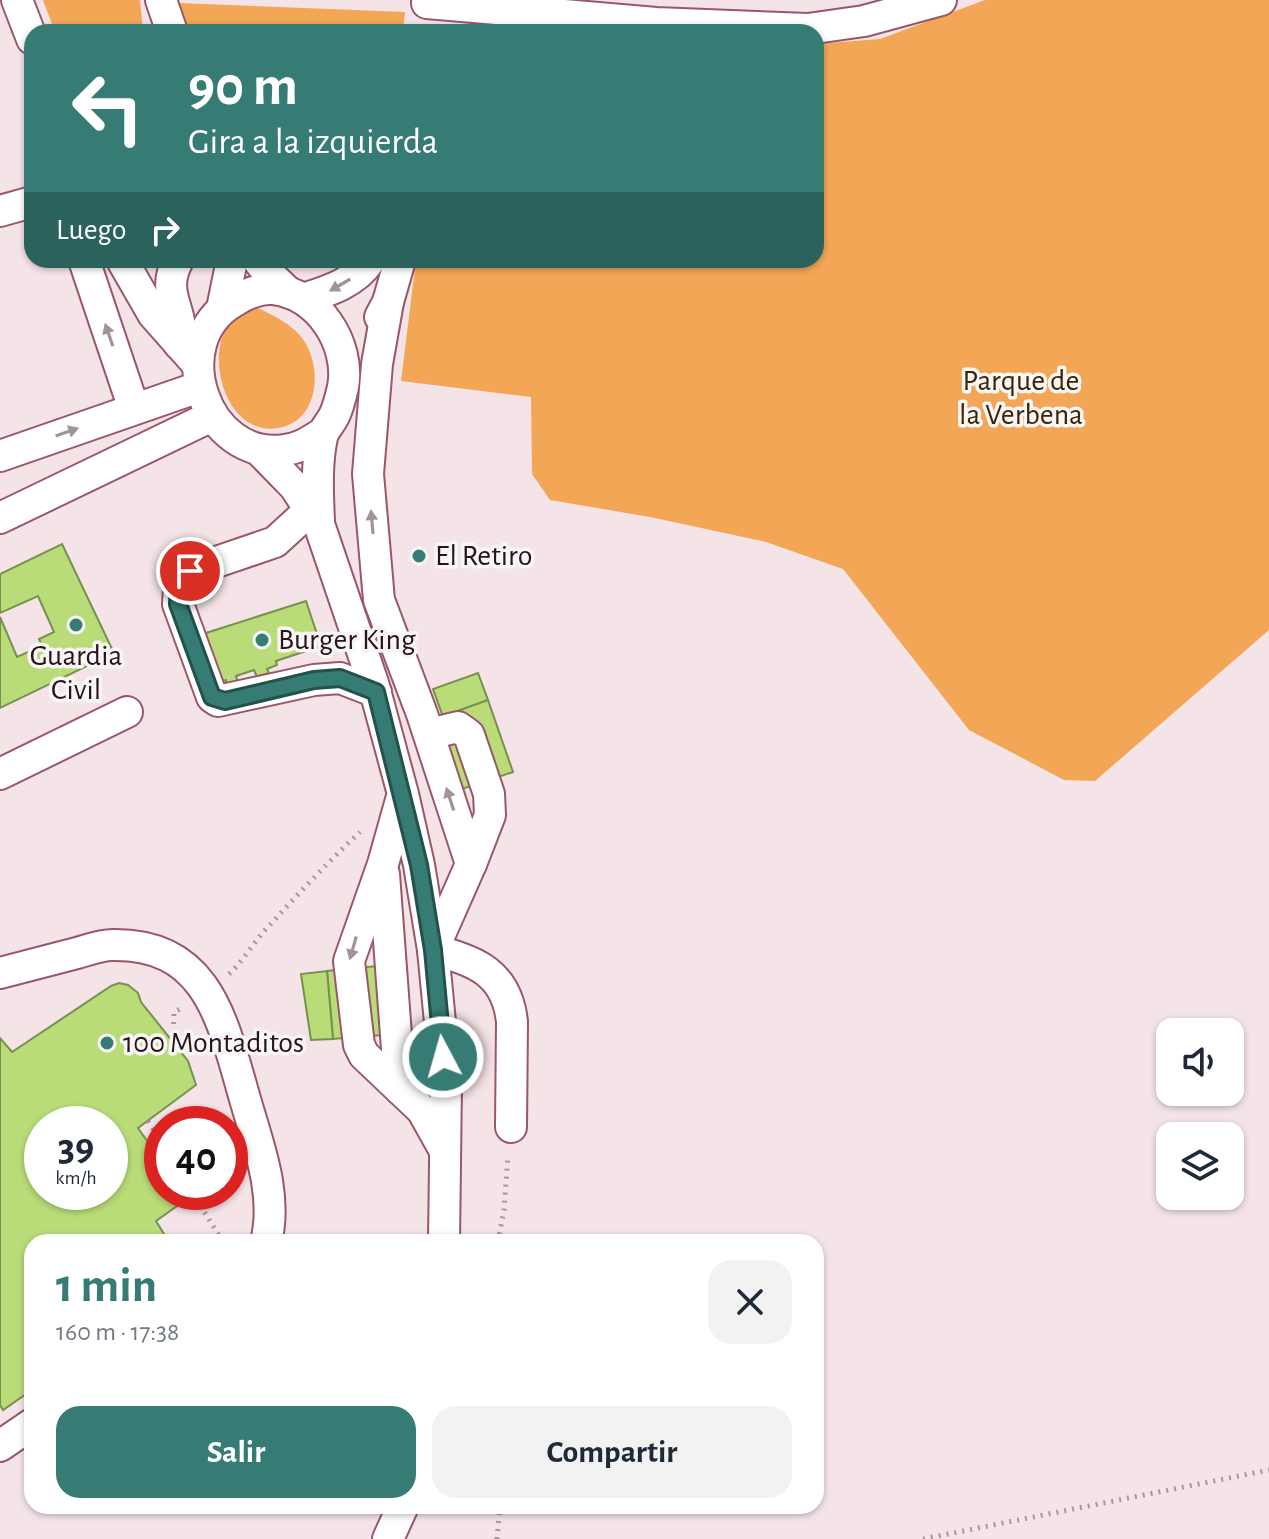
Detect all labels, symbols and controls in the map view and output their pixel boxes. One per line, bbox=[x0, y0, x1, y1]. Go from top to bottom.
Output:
icon: left bbox=[56, 56, 160, 160]
text: 90 m bbox=[188, 59, 298, 115]
text: Gira a la izquierda bbox=[188, 124, 438, 160]
icon: right bbox=[143, 208, 187, 252]
text: Luego bbox=[56, 215, 127, 245]
one-way arrow bbox=[329, 278, 351, 292]
one-way arrow bbox=[103, 323, 115, 347]
park label: Parque de la Verbena bbox=[959, 366, 1083, 430]
one-way arrow bbox=[55, 426, 79, 438]
one-way arrow bbox=[366, 509, 379, 534]
pin bbox=[156, 537, 224, 605]
place label: El Retiro bbox=[435, 541, 532, 571]
marker: El Retiro bbox=[410, 547, 428, 565]
icon: arrive bbox=[168, 549, 212, 593]
marker: Guardia Civil bbox=[67, 616, 85, 634]
place label: Burger King bbox=[278, 625, 416, 655]
marker: Burger King bbox=[253, 631, 271, 649]
place label: Guardia Civil bbox=[30, 641, 122, 705]
one-way arrow bbox=[443, 787, 456, 811]
one-way arrow bbox=[346, 936, 359, 960]
position arrow bbox=[401, 1015, 485, 1099]
map controls bbox=[1156, 1018, 1244, 1210]
button: sound bbox=[1156, 1018, 1244, 1106]
place label: 100 Montaditos bbox=[123, 1028, 304, 1058]
marker: 100 Montaditos bbox=[98, 1034, 116, 1052]
speed limit sign: 40 bbox=[144, 1106, 248, 1210]
button: layers bbox=[1156, 1122, 1244, 1210]
text: 39 bbox=[58, 1128, 94, 1168]
text: km/h bbox=[55, 1168, 97, 1188]
button: close bbox=[708, 1260, 792, 1344]
text: 1 min bbox=[56, 1263, 157, 1311]
text: 160 m · 17:38 bbox=[56, 1319, 179, 1345]
button: Salir bbox=[56, 1406, 416, 1498]
button: Compartir bbox=[432, 1406, 792, 1498]

